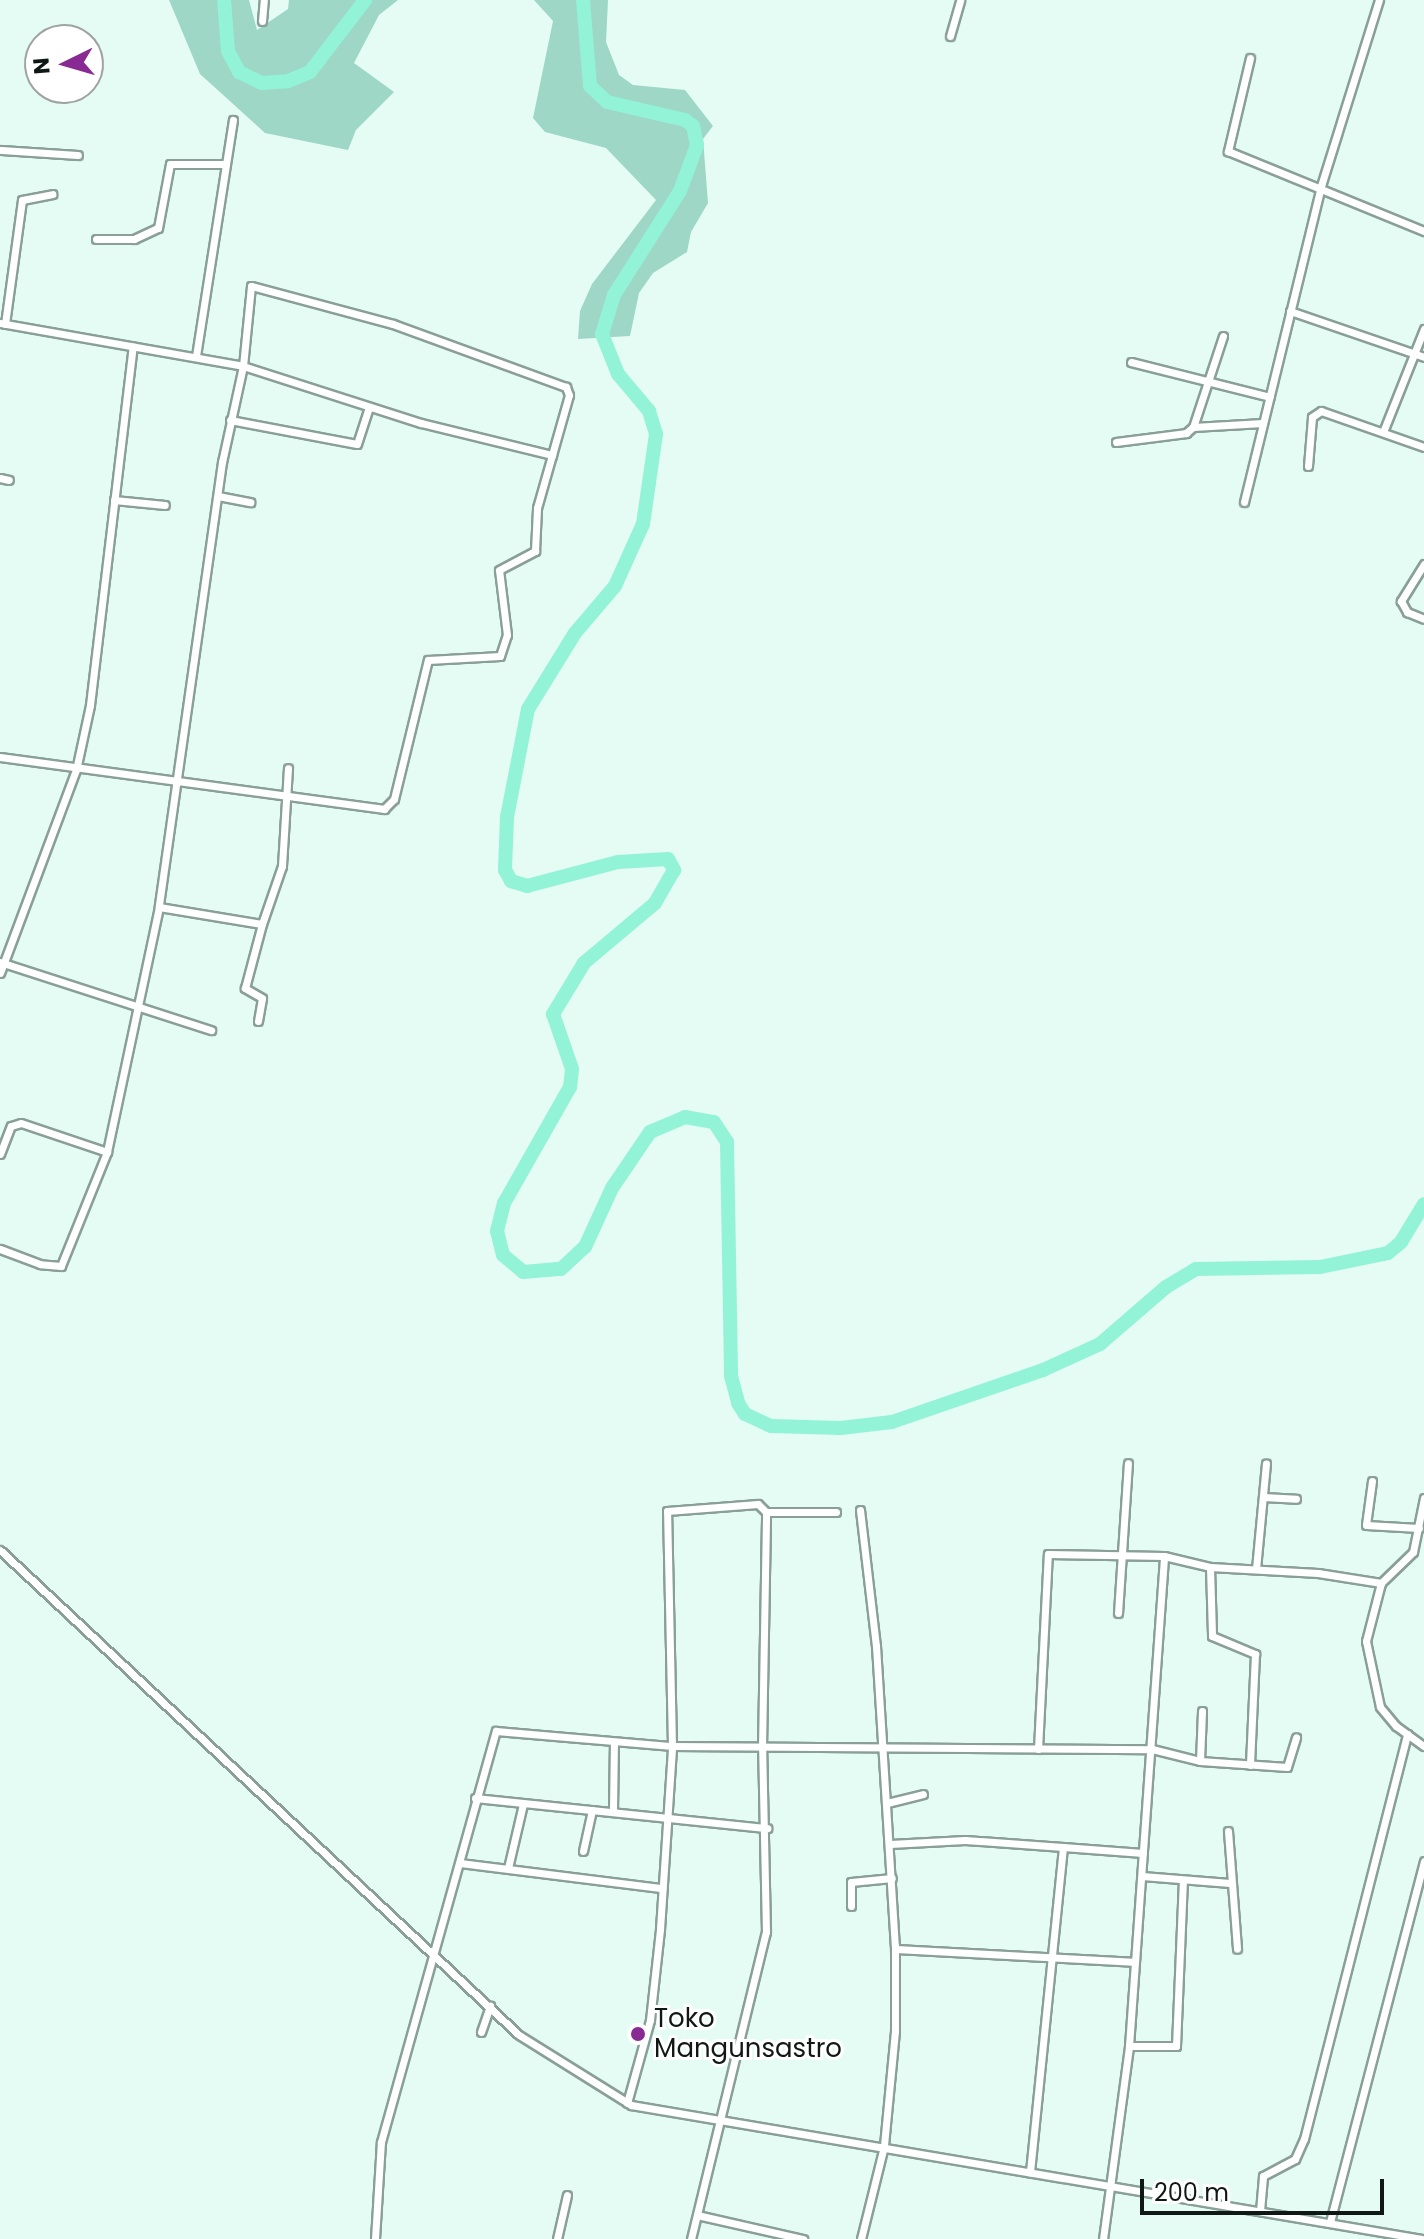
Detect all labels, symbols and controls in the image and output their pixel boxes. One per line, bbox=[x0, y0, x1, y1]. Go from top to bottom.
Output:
north arrow bbox=[24, 24, 104, 104]
text: N bbox=[25, 56, 58, 76]
place label: Toko Mangunsastro bbox=[654, 2003, 842, 2064]
marker: Toko Mangunsastro bbox=[629, 2025, 647, 2043]
scale bar bbox=[1144, 2163, 1388, 2213]
text: 200 m bbox=[1154, 2176, 1229, 2209]

